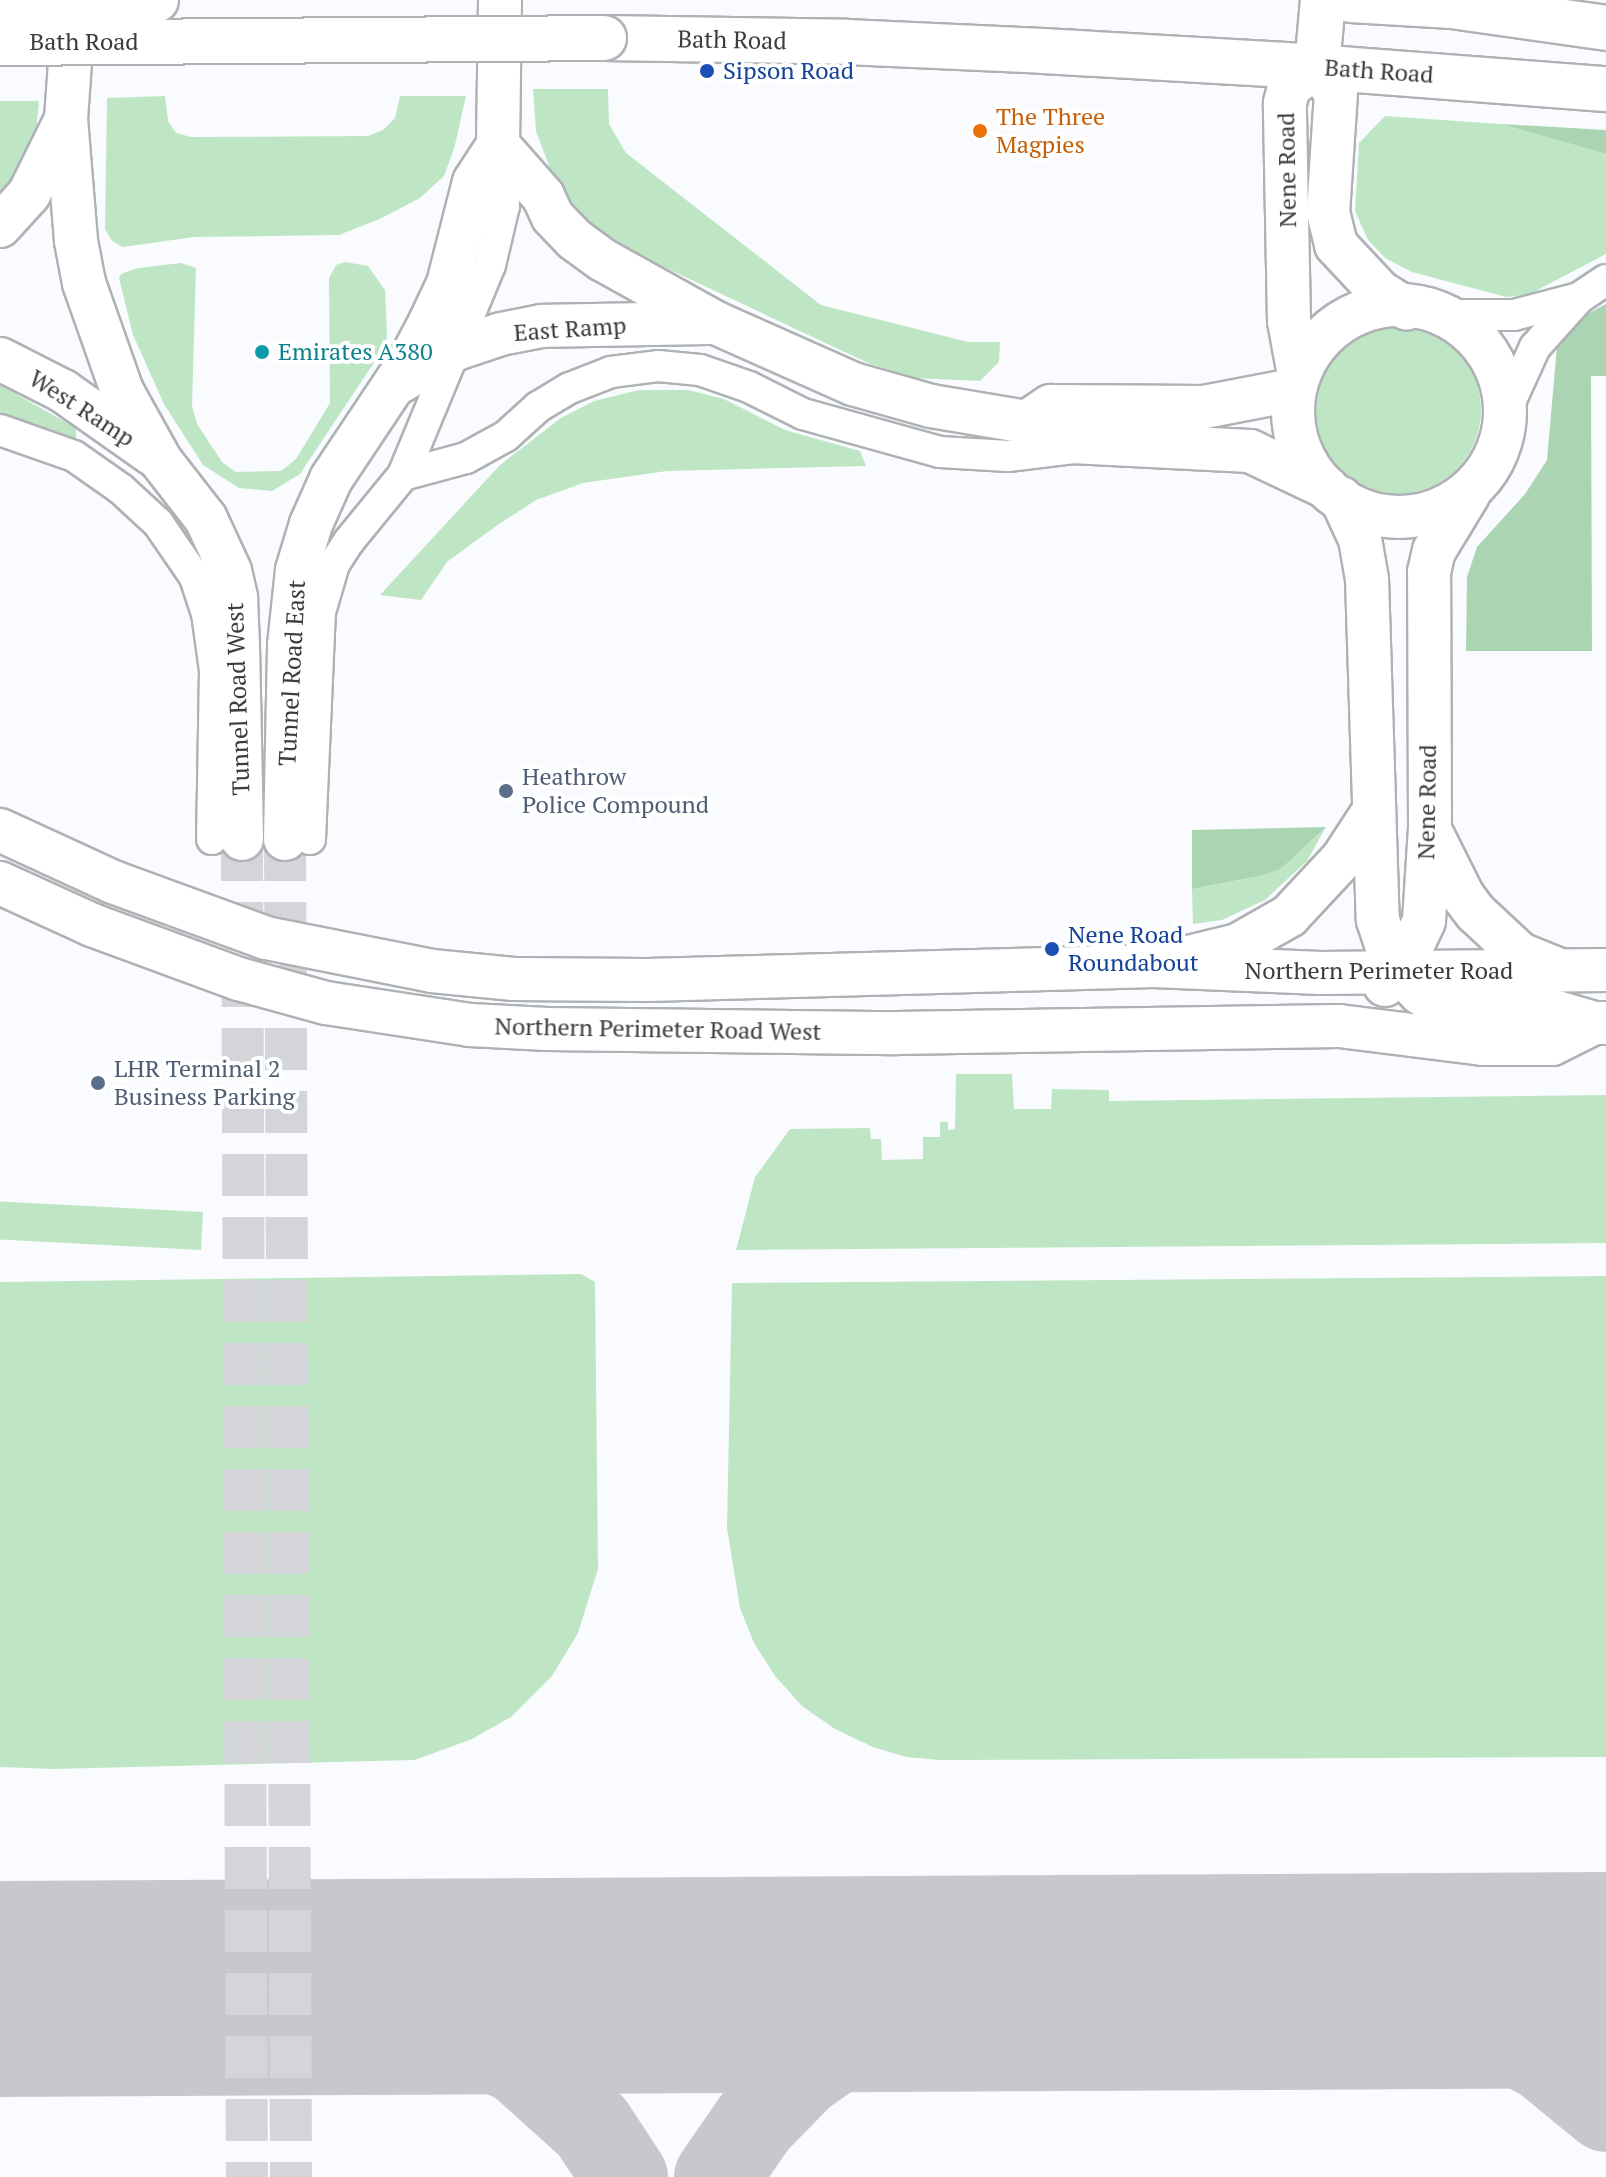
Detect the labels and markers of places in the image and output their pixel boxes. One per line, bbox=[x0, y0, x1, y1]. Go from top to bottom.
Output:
place label: Sipson Road bbox=[723, 57, 854, 85]
marker: Sipson Road bbox=[698, 62, 716, 80]
place label: The Three Magpies bbox=[996, 103, 1105, 159]
marker: The Three Magpies bbox=[971, 122, 989, 140]
place label: Emirates A380 bbox=[278, 338, 433, 366]
marker: Emirates A380 bbox=[253, 343, 271, 361]
place label: Heathrow Police Compound bbox=[522, 763, 709, 819]
marker: Heathrow Police Compound bbox=[497, 782, 515, 800]
place label: Nene Road Roundabout bbox=[1068, 921, 1199, 977]
marker: Nene Road Roundabout bbox=[1043, 940, 1061, 958]
place label: LHR Terminal 2 Business Parking bbox=[114, 1055, 295, 1111]
marker: LHR Terminal 2 Business Parking bbox=[89, 1074, 107, 1092]

